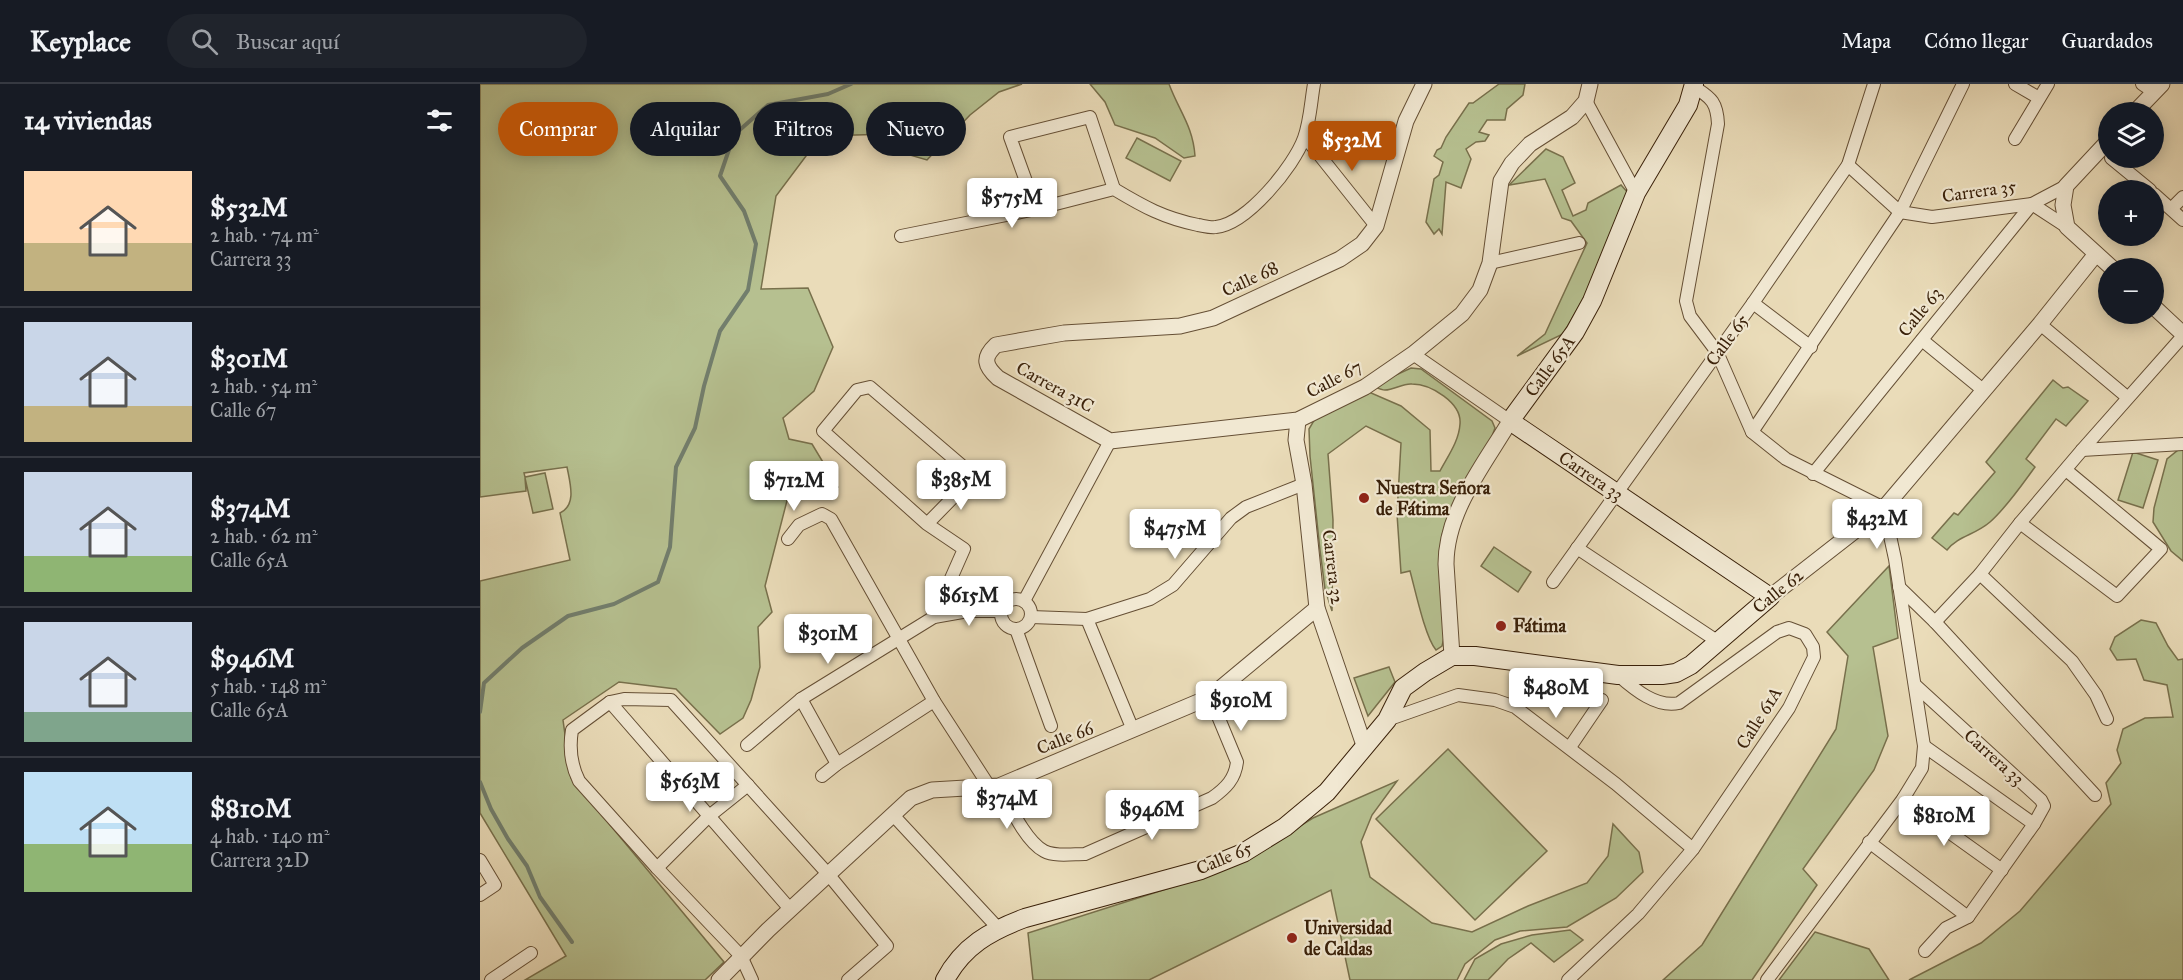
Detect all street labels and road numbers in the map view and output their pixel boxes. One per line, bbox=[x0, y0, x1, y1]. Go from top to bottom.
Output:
street label: Carrera 35 bbox=[1941, 175, 2018, 207]
street label: Calle 68 bbox=[1218, 256, 1282, 302]
street label: Calle 63 bbox=[1893, 283, 1947, 341]
street label: Calle 65 bbox=[1701, 309, 1753, 370]
street label: Calle 65A bbox=[1520, 331, 1580, 401]
street label: Calle 67 bbox=[1302, 355, 1366, 403]
street label: Carrera 31C bbox=[1012, 357, 1098, 417]
street label: Carrera 33 bbox=[1554, 446, 1628, 506]
street label: Carrera 32 bbox=[1318, 528, 1349, 606]
street label: Calle 62 bbox=[1748, 564, 1808, 618]
street label: Calle 61A bbox=[1731, 683, 1787, 753]
street label: Calle 66 bbox=[1033, 716, 1097, 759]
street label: Carrera 33 bbox=[1959, 724, 2029, 790]
street label: Calle 65 bbox=[1193, 836, 1256, 880]

